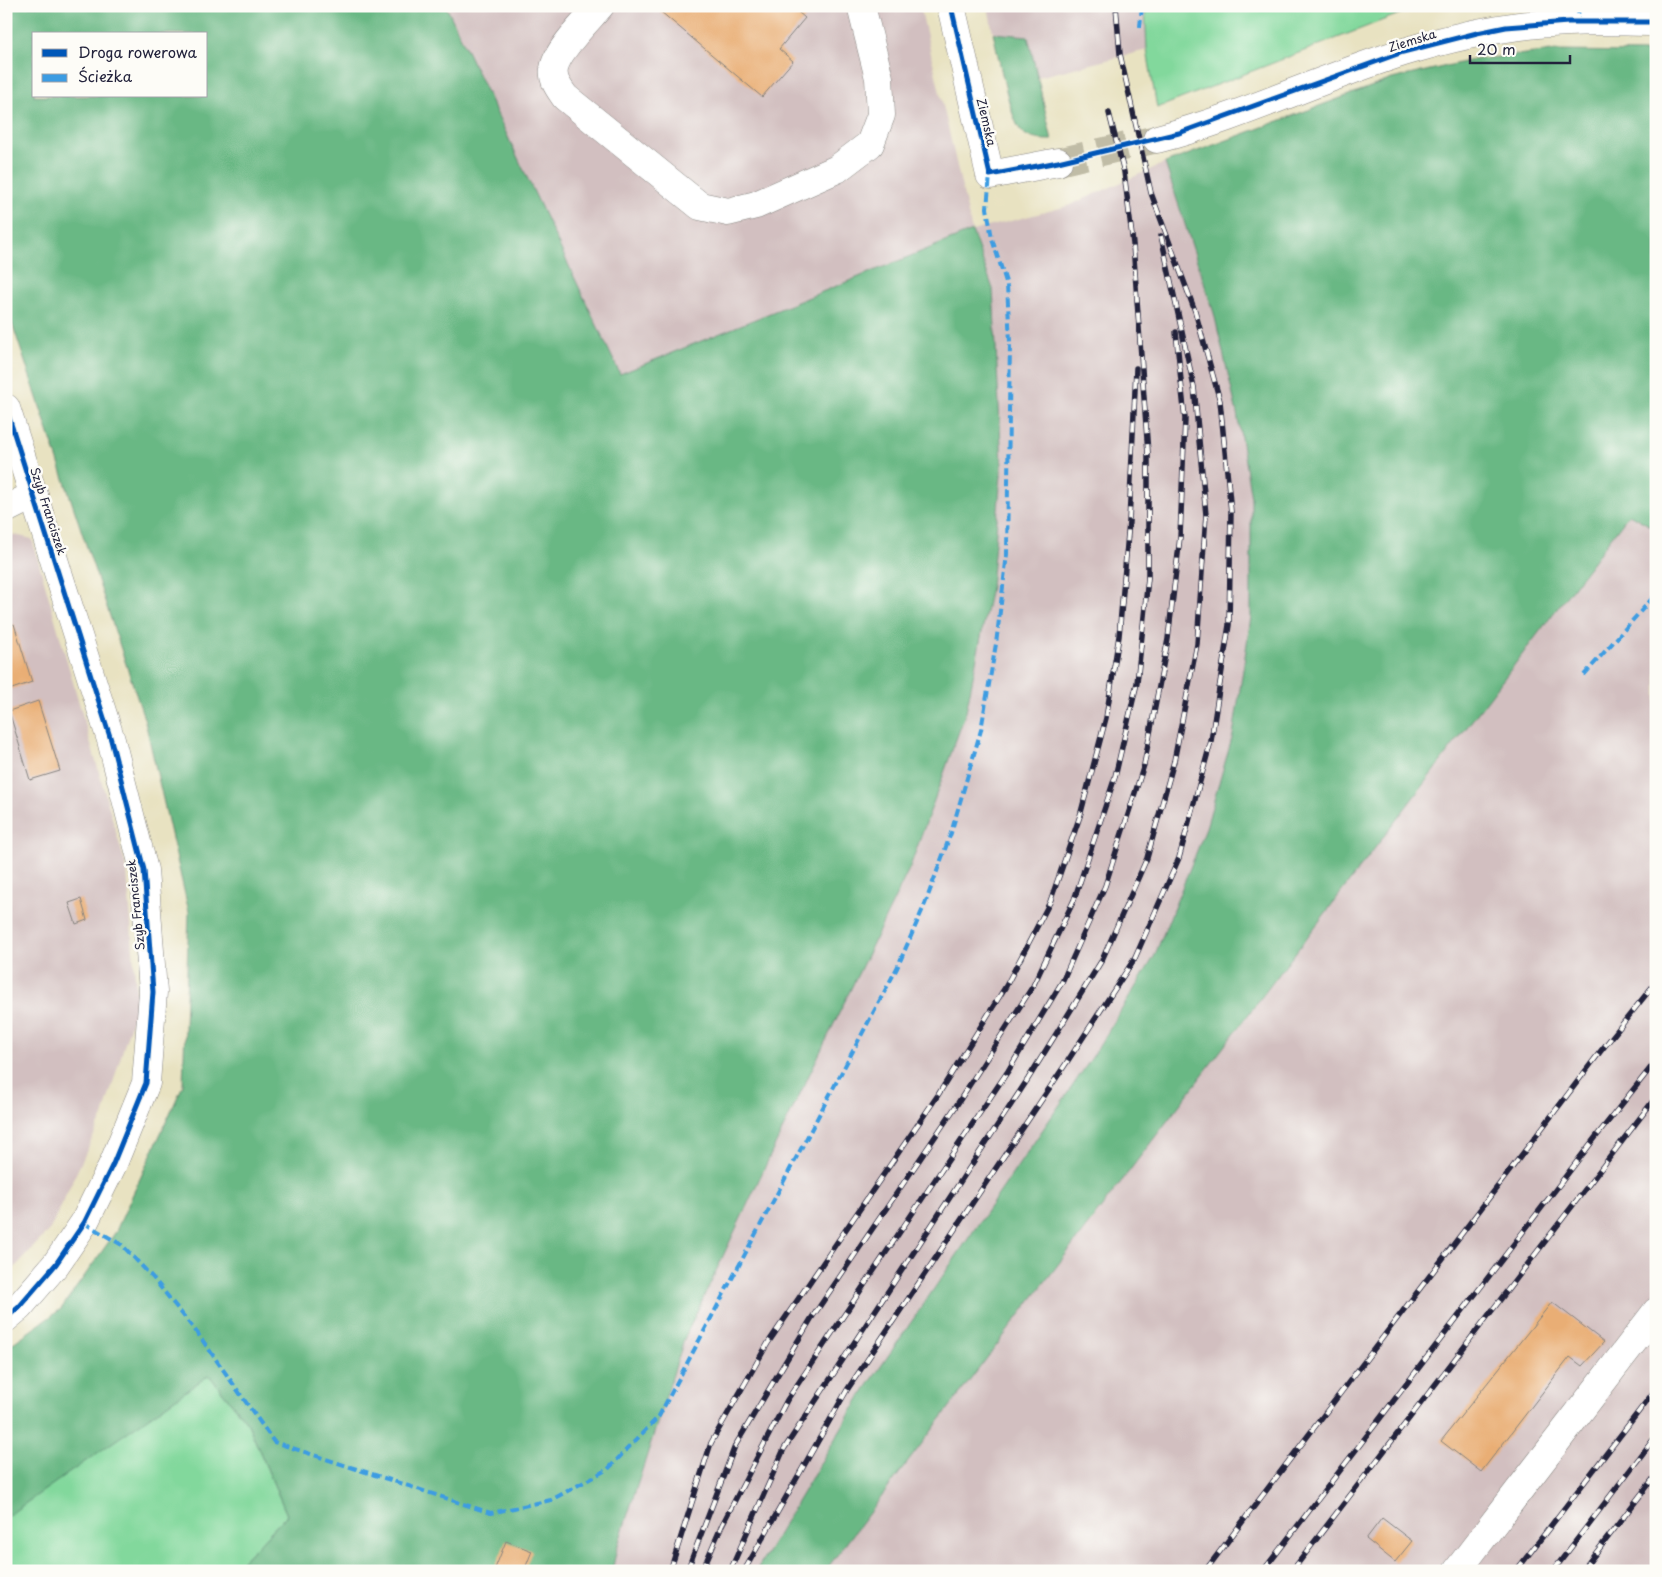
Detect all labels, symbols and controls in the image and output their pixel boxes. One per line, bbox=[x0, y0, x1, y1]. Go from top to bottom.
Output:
street label: Ziemska bbox=[1386, 24, 1439, 56]
legend bbox=[32, 32, 208, 98]
scale bar bbox=[1470, 32, 1570, 64]
text: 20 m bbox=[1477, 37, 1516, 60]
text: Droga rowerowa bbox=[78, 40, 197, 63]
text: Ścieżka bbox=[78, 64, 133, 87]
street label: Ziemska bbox=[973, 96, 1001, 148]
street label: Szyb Franciszek bbox=[26, 465, 72, 557]
street label: Szyb Franciszek bbox=[121, 858, 149, 951]

